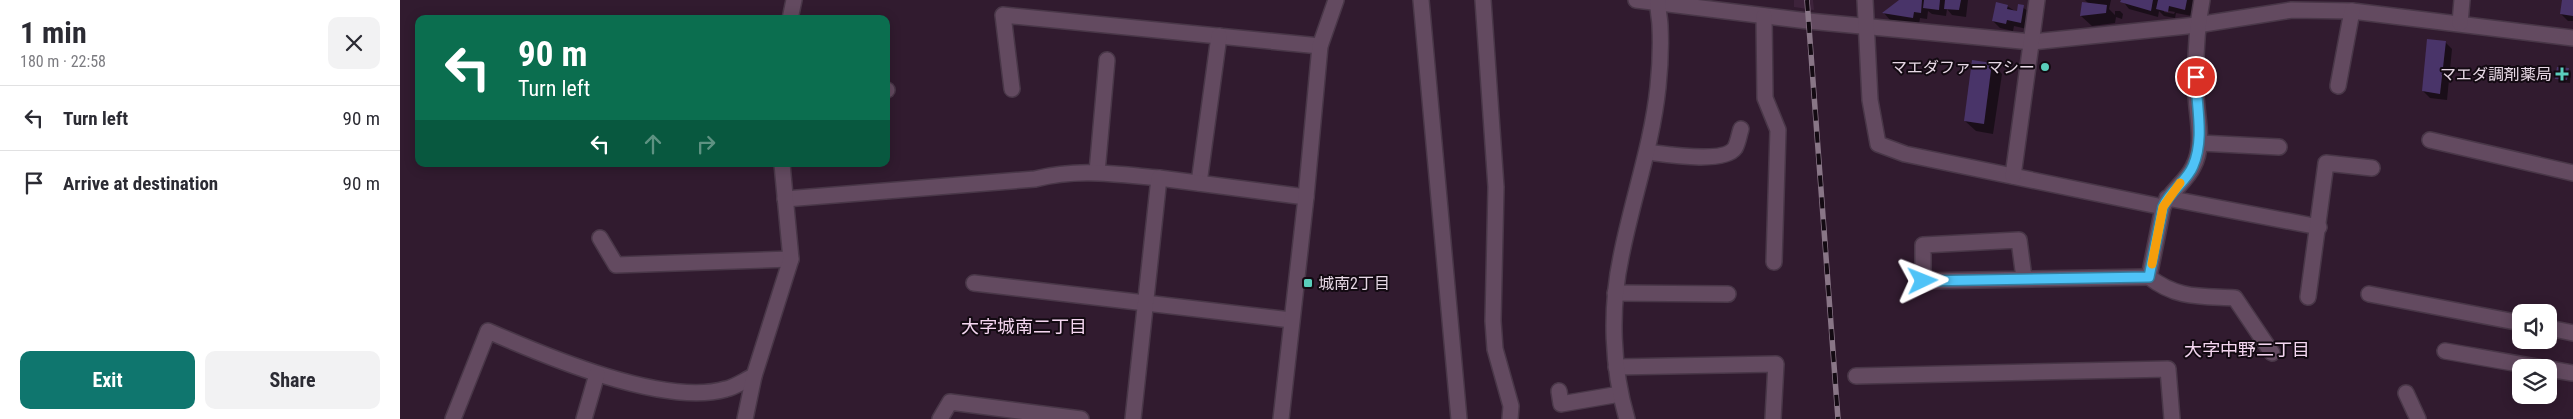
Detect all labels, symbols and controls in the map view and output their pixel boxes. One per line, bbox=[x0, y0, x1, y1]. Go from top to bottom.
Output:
text: 1 min bbox=[20, 15, 87, 50]
button: close bbox=[328, 17, 380, 69]
text: 90 m bbox=[518, 34, 587, 75]
icon: left bbox=[435, 35, 500, 100]
text: 180 m · 22:58 bbox=[20, 52, 106, 71]
pin bbox=[2175, 56, 2217, 98]
place label: マエダファーマシー bbox=[1891, 58, 2035, 77]
marker: マエダファーマシー bbox=[2039, 61, 2051, 73]
icon: arrive bbox=[2182, 63, 2210, 91]
place label: マエダ調剤薬局 bbox=[2440, 65, 2552, 84]
marker: マエダ調剤薬局 bbox=[2556, 68, 2568, 80]
text: Turn left bbox=[518, 76, 590, 101]
icon: left bbox=[20, 104, 48, 132]
text: Turn left bbox=[63, 107, 128, 130]
text: 90 m bbox=[343, 107, 380, 130]
icon: left bbox=[586, 130, 614, 158]
icon: ahead bbox=[639, 130, 667, 158]
icon: right bbox=[692, 130, 720, 158]
icon: arrive bbox=[20, 169, 48, 197]
text: Arrive at destination bbox=[63, 172, 218, 195]
text: 90 m bbox=[343, 172, 380, 195]
position arrow bbox=[1896, 254, 1948, 306]
place label: 城南2丁目 bbox=[1318, 274, 1390, 293]
marker: 城南2丁目 bbox=[1302, 277, 1314, 289]
map controls bbox=[2512, 304, 2557, 404]
button: sound bbox=[2512, 304, 2557, 349]
district label: 大字城南二丁目 bbox=[961, 316, 1087, 337]
district label: 大字中野二丁目 bbox=[2184, 339, 2310, 360]
button: Exit bbox=[20, 351, 195, 409]
button: Share bbox=[205, 351, 380, 409]
button: layers bbox=[2512, 359, 2557, 404]

